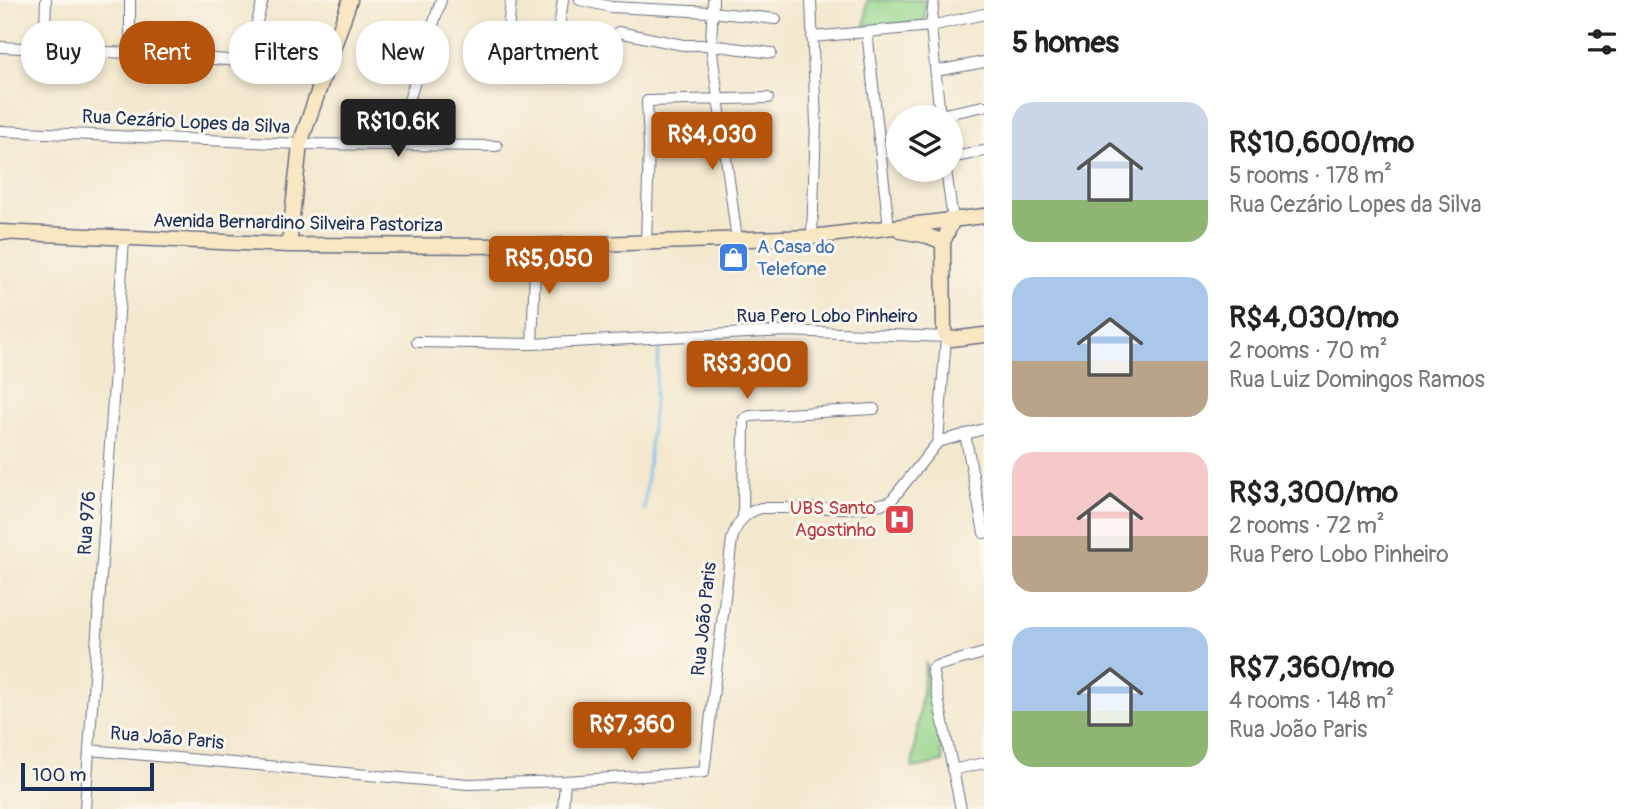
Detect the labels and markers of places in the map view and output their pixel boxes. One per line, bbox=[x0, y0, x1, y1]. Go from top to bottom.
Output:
pin: R$10.6K bbox=[333, 100, 463, 159]
pin: R$4,030 bbox=[647, 113, 777, 172]
place label: A Casa do Telefone bbox=[757, 235, 835, 281]
pin: R$5,050 bbox=[484, 236, 614, 296]
shop icon: A Casa do Telefone bbox=[717, 241, 751, 275]
pin: R$3,300 bbox=[682, 342, 812, 401]
place label: UBS Santo Agostinho bbox=[790, 496, 876, 542]
hospital icon: UBS Santo Agostinho bbox=[882, 502, 916, 536]
pin: R$7,360 bbox=[567, 702, 697, 762]

